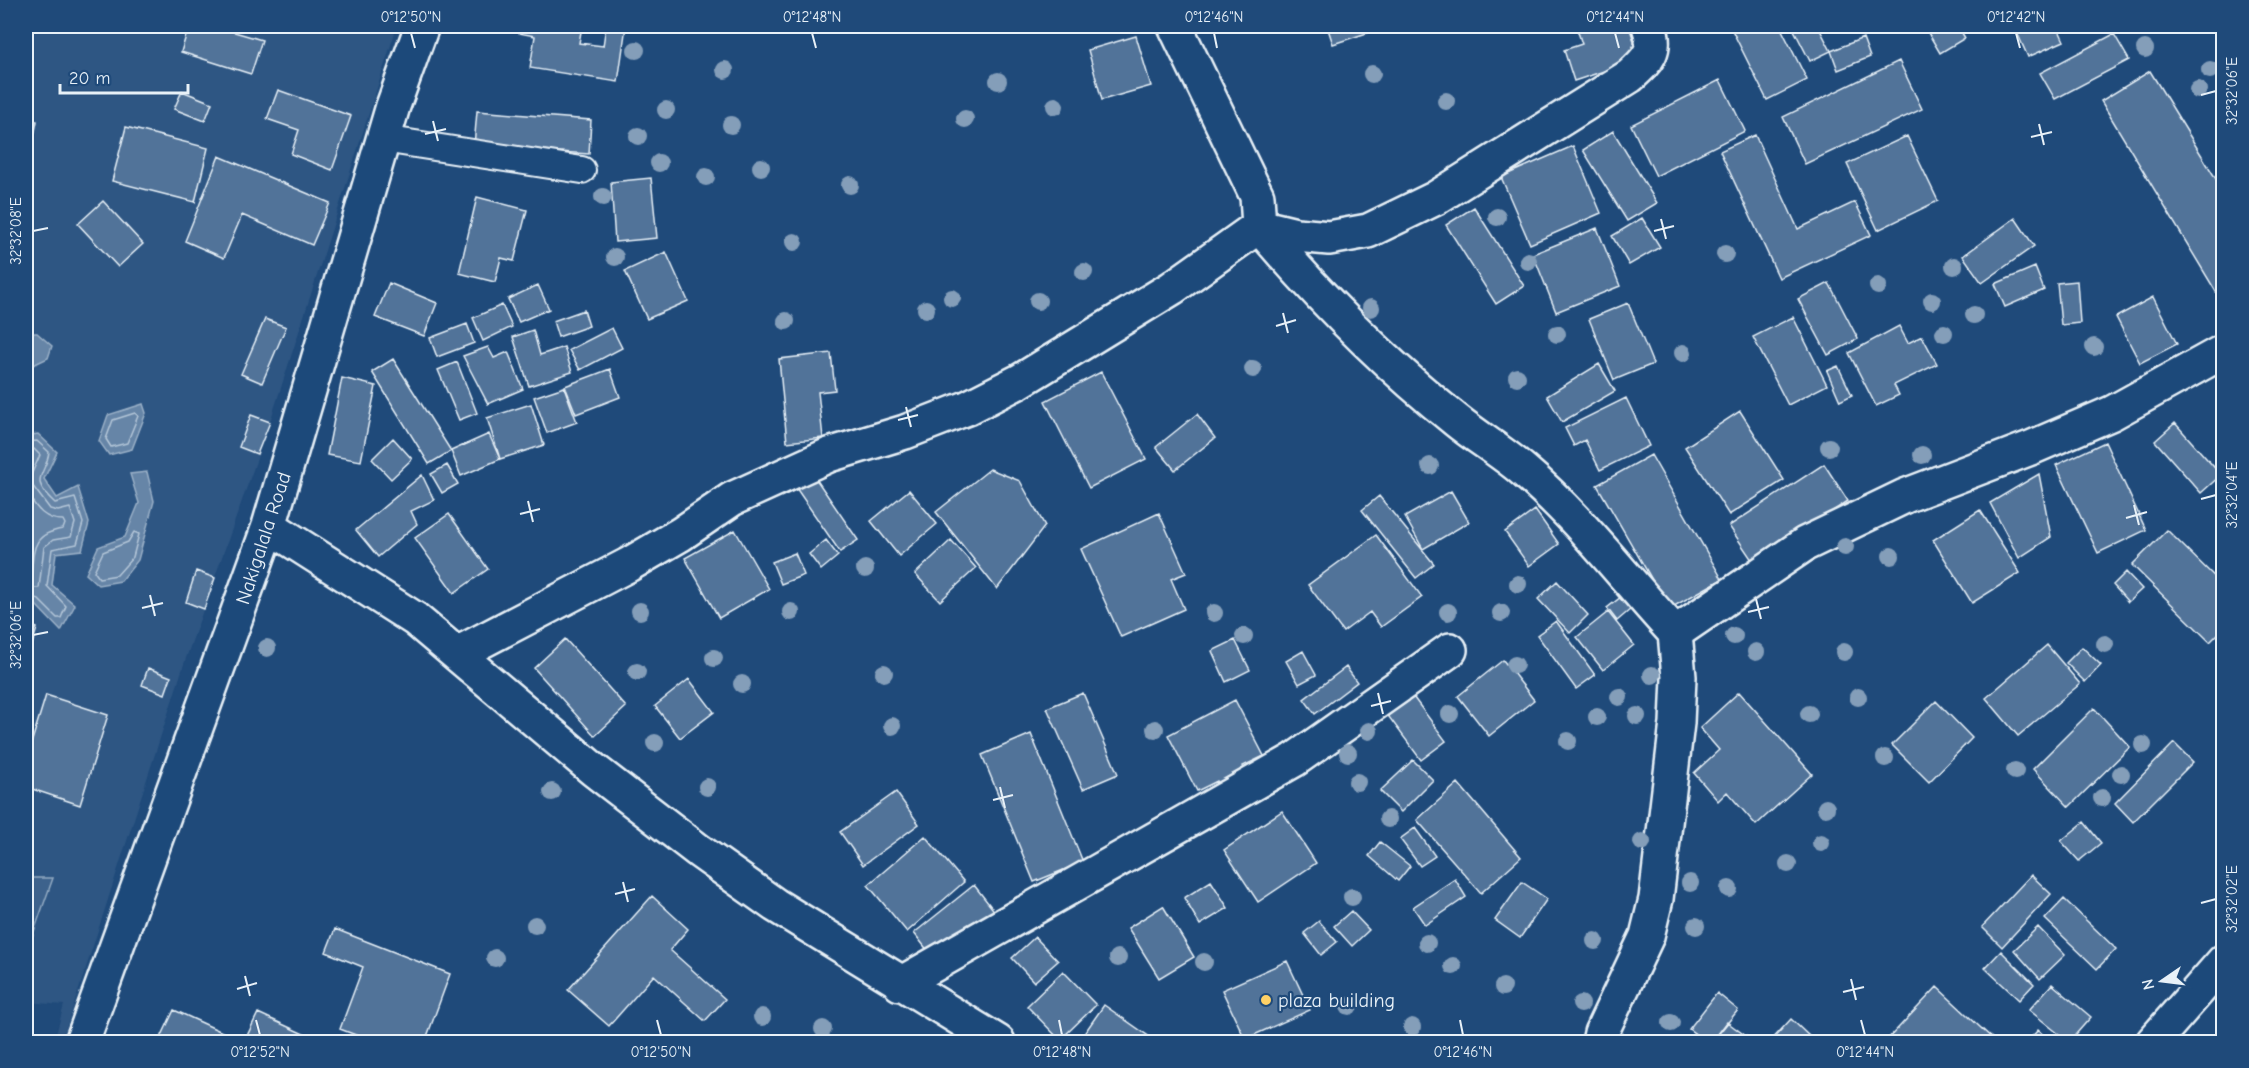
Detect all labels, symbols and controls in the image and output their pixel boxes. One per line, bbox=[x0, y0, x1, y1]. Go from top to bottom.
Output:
text: 0°12'50"N bbox=[381, 8, 441, 26]
text: 0°12'48"N bbox=[783, 8, 841, 26]
text: 0°12'46"N bbox=[1185, 8, 1243, 26]
text: 0°12'44"N bbox=[1586, 8, 1644, 26]
text: 0°12'42"N bbox=[1987, 8, 2045, 26]
scale bar bbox=[60, 57, 188, 95]
text: 32°32'06"E bbox=[2223, 57, 2241, 125]
text: 20 m bbox=[69, 68, 110, 89]
text: 32°32'08"E bbox=[7, 197, 25, 265]
text: 32°32'04"E bbox=[2223, 461, 2241, 529]
street label: Nakigalala Road bbox=[231, 469, 296, 607]
text: 32°32'06"E bbox=[7, 601, 25, 669]
text: 32°32'02"E bbox=[2223, 865, 2241, 933]
north arrow bbox=[2132, 951, 2192, 1011]
text: N bbox=[2138, 977, 2158, 992]
place label: plaza building bbox=[1278, 989, 1395, 1012]
marker: plaza building bbox=[1259, 993, 1273, 1007]
text: 0°12'52"N bbox=[230, 1043, 290, 1061]
text: 0°12'50"N bbox=[631, 1043, 691, 1061]
text: 0°12'48"N bbox=[1033, 1043, 1091, 1061]
text: 0°12'46"N bbox=[1434, 1043, 1492, 1061]
text: 0°12'44"N bbox=[1836, 1043, 1894, 1061]

